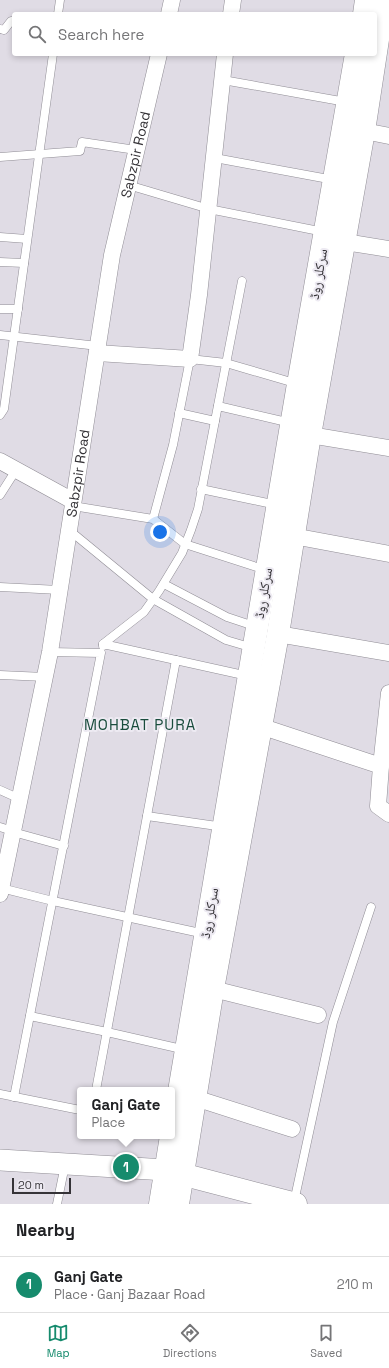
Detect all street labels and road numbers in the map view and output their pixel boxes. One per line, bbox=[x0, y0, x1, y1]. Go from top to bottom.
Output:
street label: Sabzpir Road bbox=[117, 110, 154, 200]
street label: سرکلر روڈ bbox=[305, 247, 331, 301]
street label: Sabzpir Road bbox=[62, 428, 94, 518]
street label: سرکلر روڈ bbox=[250, 566, 276, 620]
street label: سرکلر روڈ bbox=[196, 886, 222, 940]

